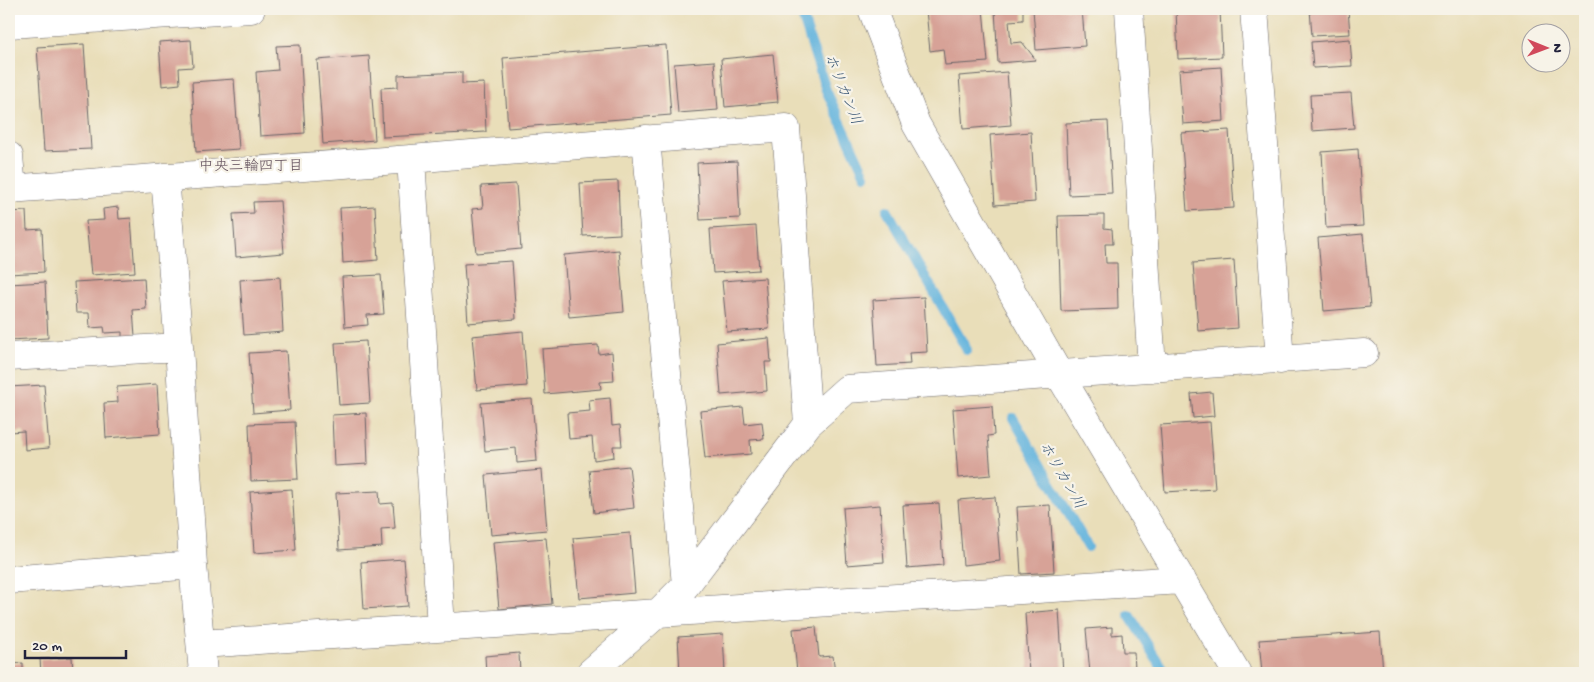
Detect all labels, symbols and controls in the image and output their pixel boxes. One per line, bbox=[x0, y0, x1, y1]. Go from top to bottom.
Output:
north arrow bbox=[1522, 22, 1572, 72]
text: N bbox=[1548, 43, 1565, 53]
water label: ホリカン川 bbox=[820, 52, 865, 128]
district label: 中央三輪四丁目 bbox=[198, 157, 304, 176]
water label: ホリカン川 bbox=[1035, 439, 1088, 513]
scale bar bbox=[25, 627, 126, 659]
text: 20 m bbox=[32, 638, 62, 656]

